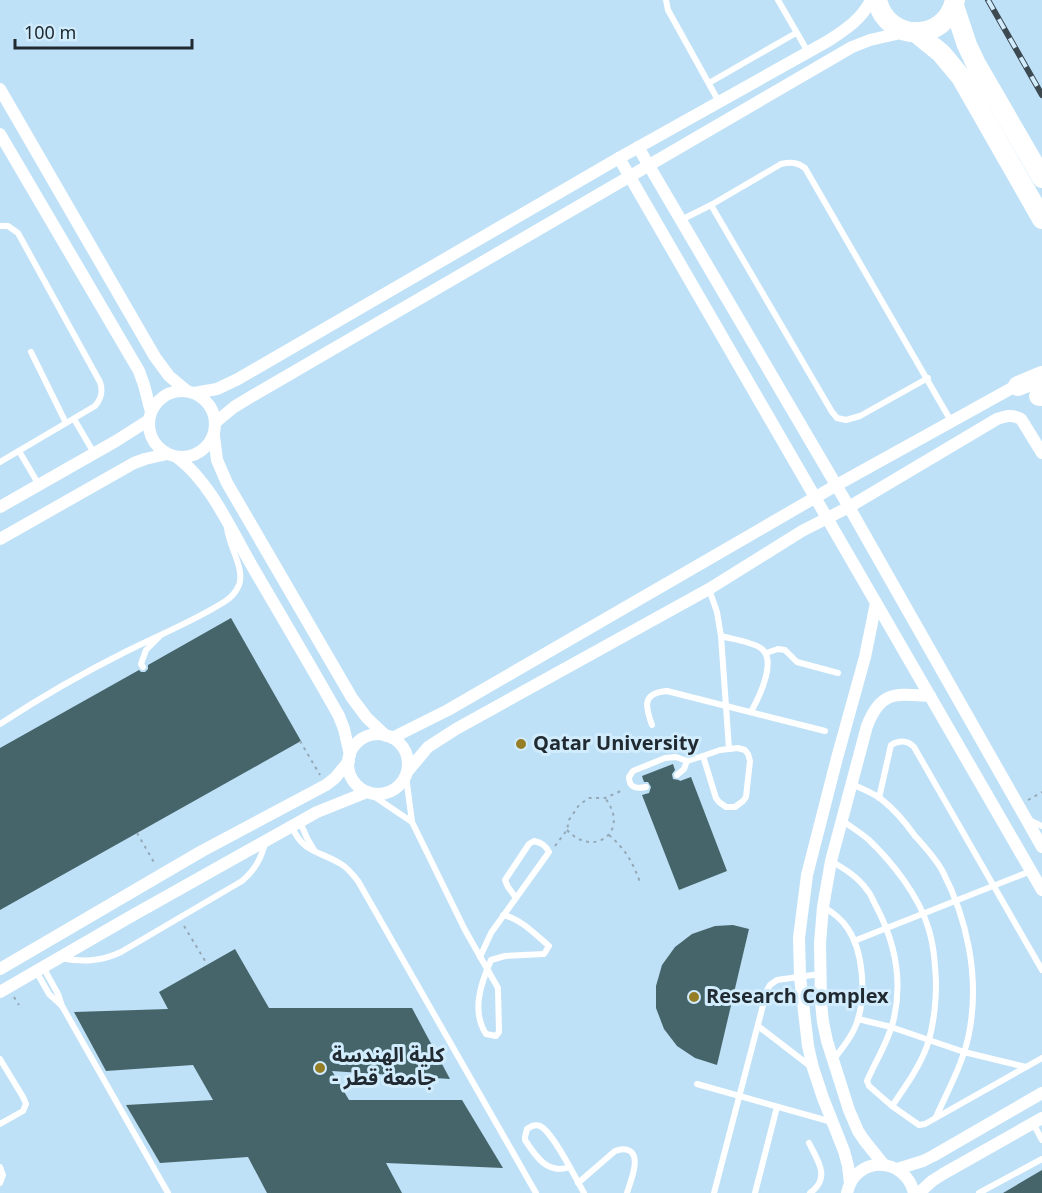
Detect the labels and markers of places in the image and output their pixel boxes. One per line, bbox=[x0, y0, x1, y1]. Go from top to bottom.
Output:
place label: Qatar University bbox=[533, 723, 699, 765]
marker: Qatar University bbox=[514, 737, 528, 751]
place label: Research Complex bbox=[706, 976, 889, 1018]
marker: Research Complex bbox=[687, 990, 701, 1004]
place label: كلية الهندسة - جامعة قطر bbox=[332, 1035, 445, 1100]
marker: كلية الهندسة - جامعة قطر bbox=[313, 1061, 327, 1075]

